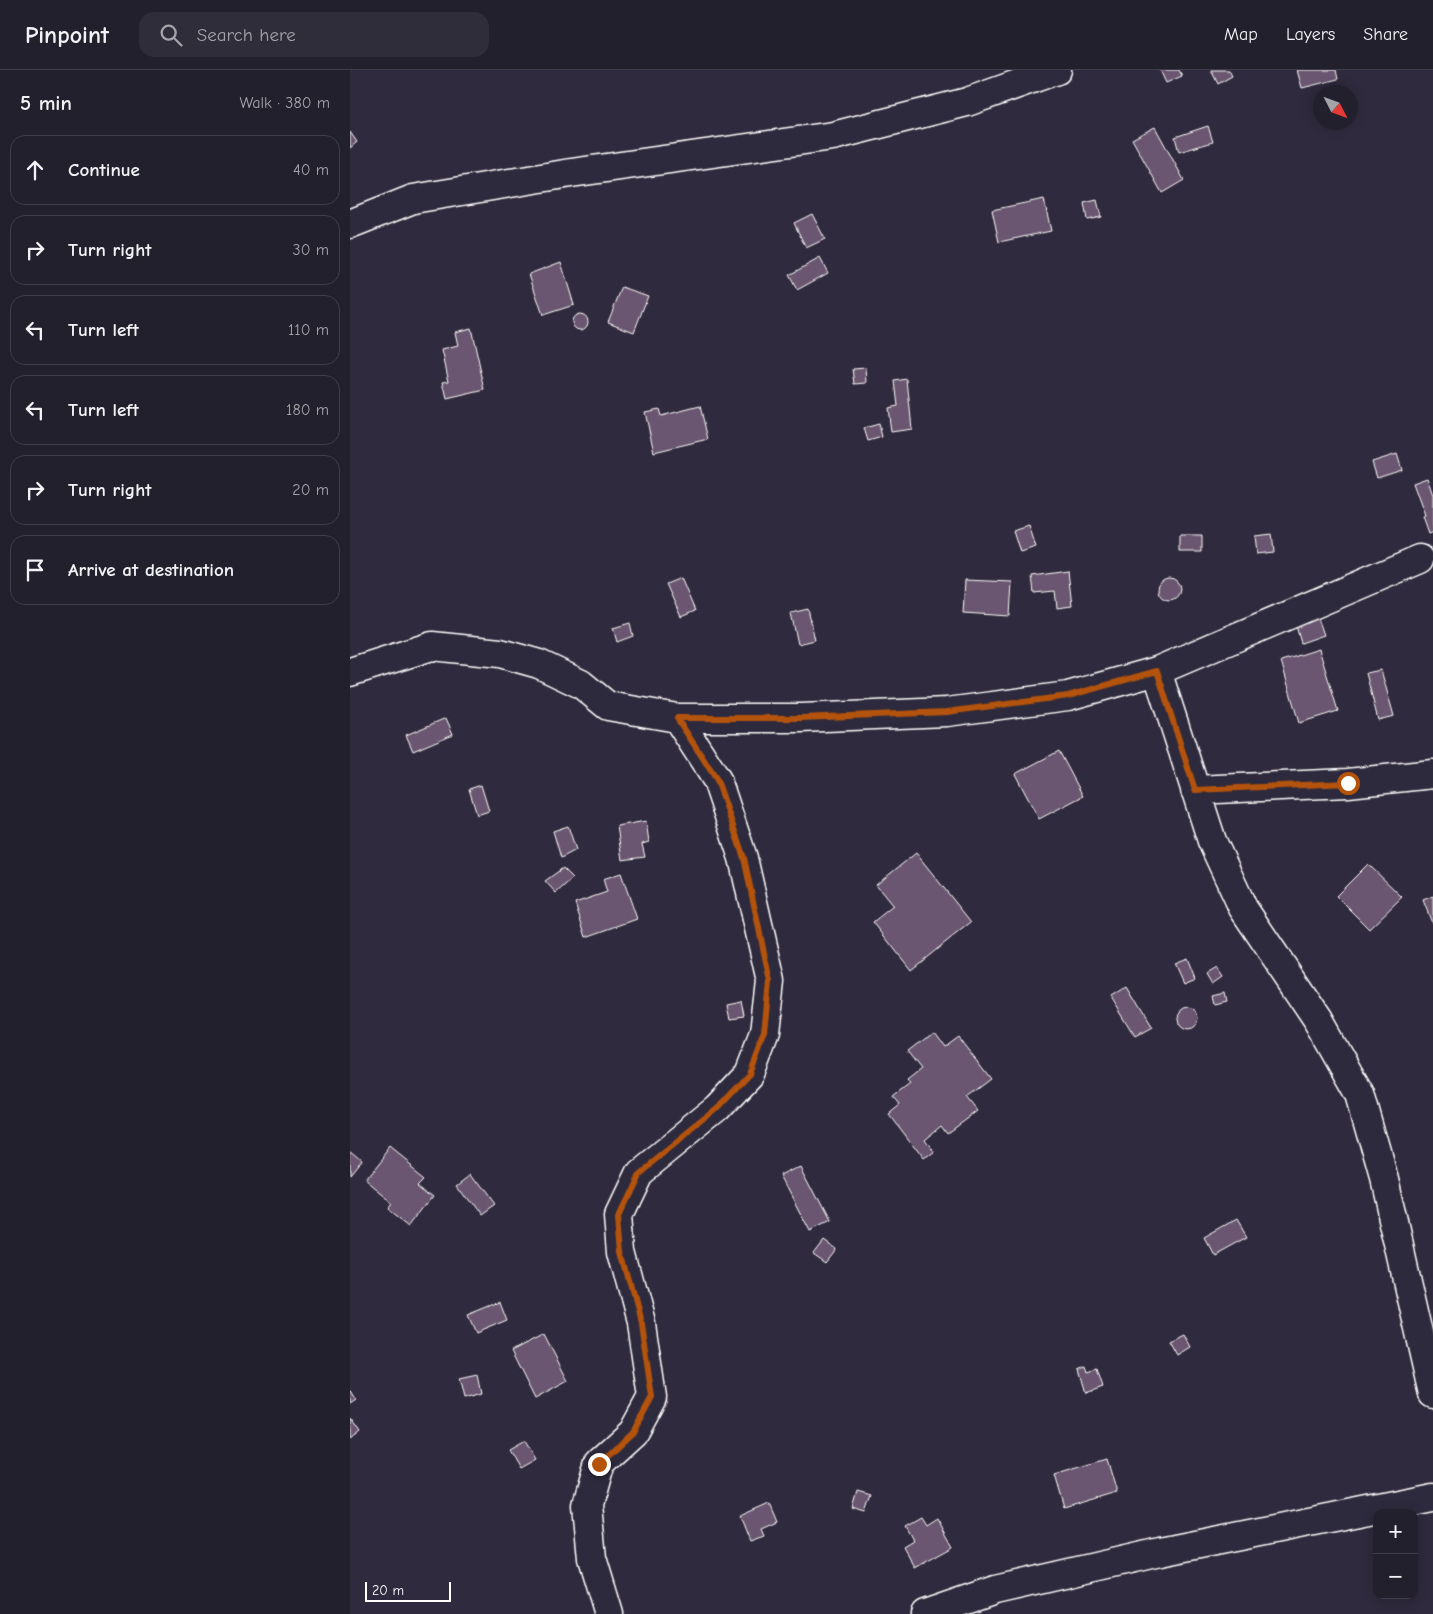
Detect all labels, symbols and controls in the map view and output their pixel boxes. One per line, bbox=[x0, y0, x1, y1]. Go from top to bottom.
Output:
search box bbox=[139, 12, 489, 57]
text: Pinpoint bbox=[25, 21, 109, 49]
icon: search bbox=[157, 21, 185, 49]
text: Search here bbox=[197, 24, 296, 46]
text: Map bbox=[1224, 24, 1258, 45]
text: Layers bbox=[1286, 24, 1335, 45]
text: Share bbox=[1363, 24, 1408, 45]
north arrow bbox=[1313, 85, 1358, 130]
text: 5 min bbox=[20, 91, 72, 115]
text: Walk · 380 m bbox=[240, 94, 330, 112]
icon: ahead bbox=[21, 156, 49, 184]
text: Continue bbox=[68, 159, 140, 181]
text: 40 m bbox=[293, 161, 329, 179]
icon: right bbox=[21, 236, 49, 264]
text: Turn right bbox=[68, 239, 152, 261]
text: 30 m bbox=[293, 241, 329, 259]
icon: left bbox=[21, 316, 49, 344]
text: Turn left bbox=[68, 319, 139, 341]
text: 110 m bbox=[288, 321, 329, 339]
icon: left bbox=[21, 396, 49, 424]
text: Turn left bbox=[68, 399, 139, 421]
text: 180 m bbox=[286, 401, 329, 419]
icon: right bbox=[21, 476, 49, 504]
text: Turn right bbox=[68, 479, 152, 501]
text: 20 m bbox=[292, 481, 329, 499]
icon: arrive bbox=[21, 556, 49, 584]
text: Arrive at destination bbox=[68, 559, 234, 581]
route start bbox=[1337, 772, 1360, 795]
route end bbox=[588, 1453, 611, 1476]
map controls bbox=[1373, 1509, 1418, 1599]
button: + bbox=[1373, 1509, 1418, 1554]
button: − bbox=[1373, 1554, 1418, 1599]
scale bar bbox=[365, 1579, 451, 1602]
text: 20 m bbox=[372, 1582, 404, 1599]

